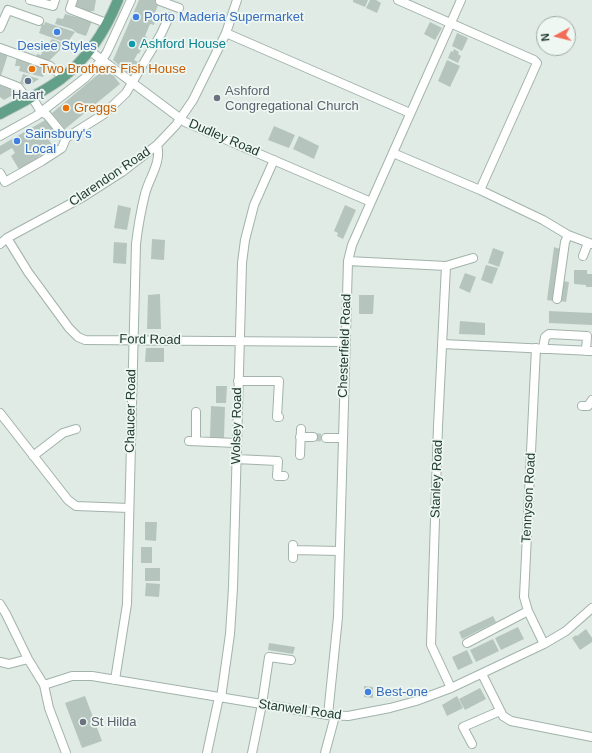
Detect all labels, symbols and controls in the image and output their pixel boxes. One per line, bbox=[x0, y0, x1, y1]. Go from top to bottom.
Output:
place label: Porto Maderia Supermarket bbox=[144, 9, 304, 25]
marker: Porto Maderia Supermarket bbox=[131, 12, 141, 22]
north arrow bbox=[536, 16, 576, 56]
marker: Desiee Styles bbox=[52, 27, 62, 37]
text: N bbox=[539, 33, 552, 42]
place label: Ashford House bbox=[140, 36, 226, 52]
place label: Desiee Styles bbox=[17, 38, 97, 54]
marker: Ashford House bbox=[127, 39, 137, 49]
place label: Two Brothers Fish House bbox=[40, 61, 186, 77]
marker: Two Brothers Fish House bbox=[27, 64, 37, 74]
marker: Haart bbox=[23, 76, 33, 86]
place label: Ashford Congregational Church bbox=[225, 83, 359, 114]
place label: Haart bbox=[12, 87, 44, 103]
marker: Ashford Congregational Church bbox=[212, 93, 222, 103]
place label: Greggs bbox=[74, 100, 117, 116]
marker: Greggs bbox=[61, 103, 71, 113]
street label: Dudley Road bbox=[186, 116, 262, 160]
place label: Sainsbury's Local bbox=[25, 126, 92, 157]
marker: Sainsbury's Local bbox=[12, 136, 22, 146]
street label: Clarendon Road bbox=[66, 144, 154, 210]
street label: Chesterfield Road bbox=[335, 294, 355, 398]
street label: Ford Road bbox=[119, 332, 181, 348]
street label: Chaucer Road bbox=[122, 369, 140, 453]
street label: Wolsey Road bbox=[229, 387, 245, 465]
street label: Stanley Road bbox=[428, 440, 446, 518]
street label: Tennyson Road bbox=[519, 452, 539, 544]
place label: Best-one bbox=[376, 684, 428, 700]
marker: Best-one bbox=[363, 687, 373, 697]
street label: Stanwell Road bbox=[257, 696, 343, 724]
place label: St Hilda bbox=[91, 714, 137, 730]
marker: St Hilda bbox=[78, 717, 88, 727]

